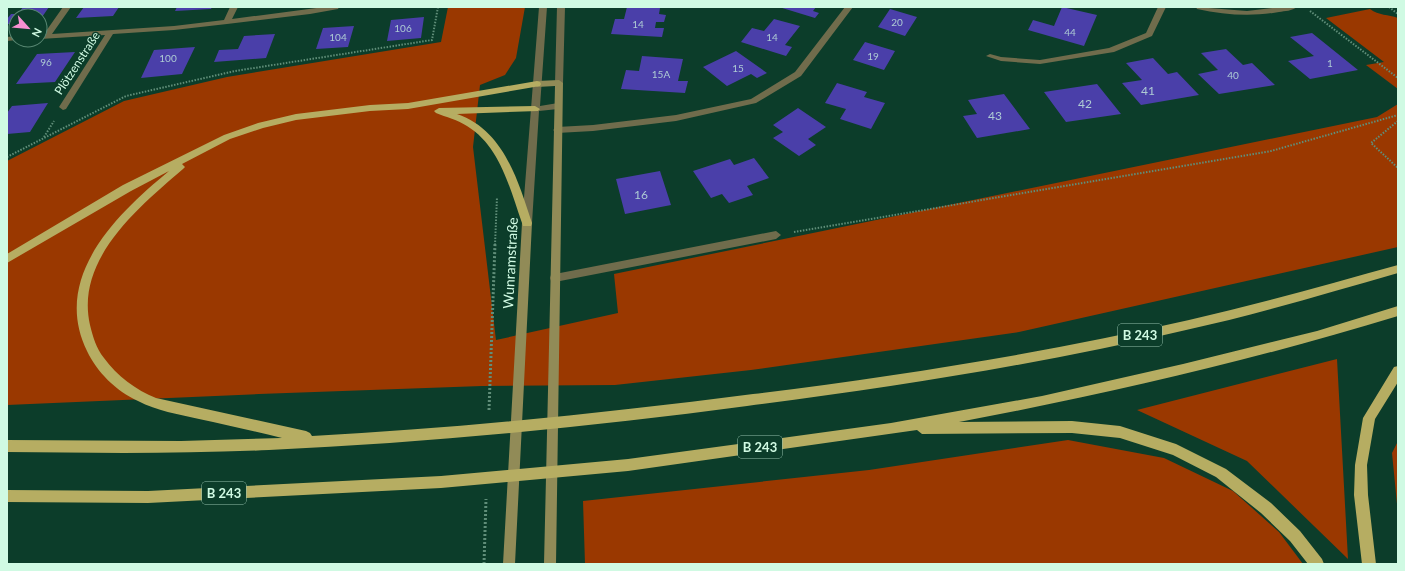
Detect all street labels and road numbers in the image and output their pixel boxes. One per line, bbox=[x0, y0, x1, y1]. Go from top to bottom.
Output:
street label: Plötzenstraße bbox=[51, 29, 103, 97]
street label: Wunramstraße bbox=[499, 217, 521, 309]
road number: B 243 bbox=[1118, 324, 1162, 346]
road number: B 243 bbox=[738, 436, 782, 458]
road number: B 243 bbox=[202, 482, 246, 504]

